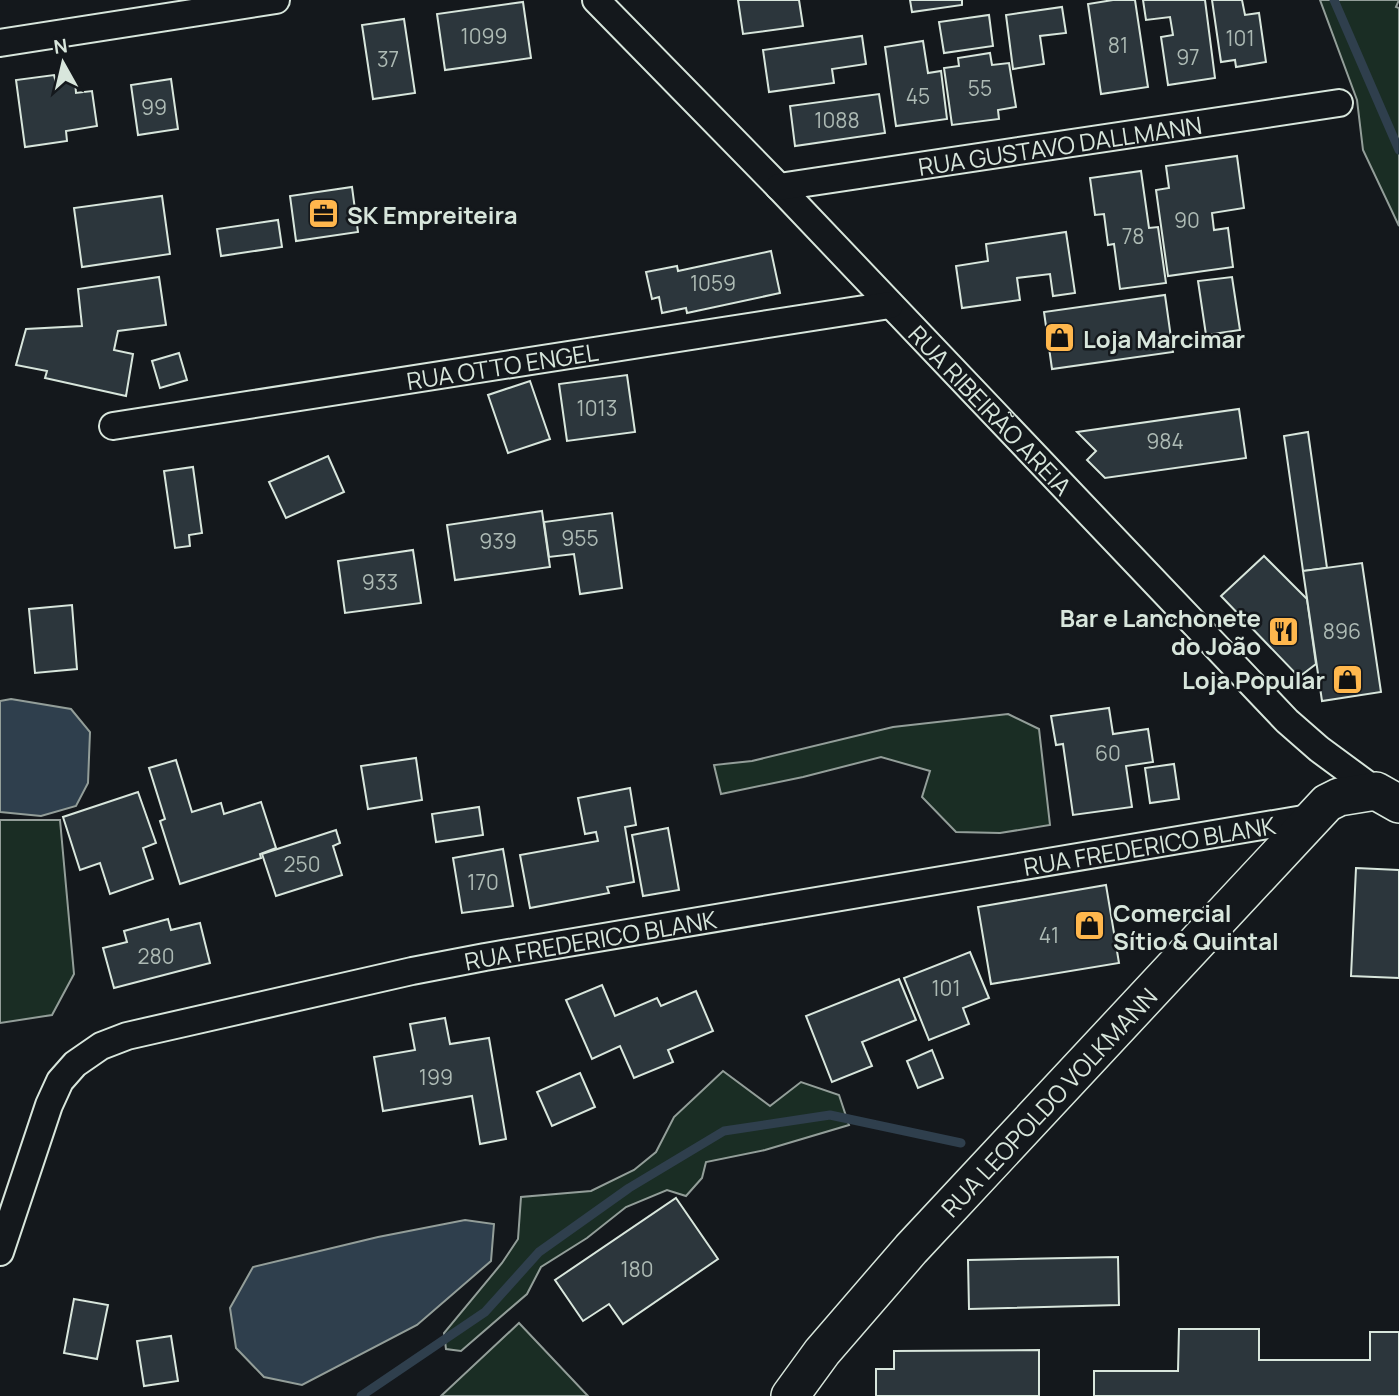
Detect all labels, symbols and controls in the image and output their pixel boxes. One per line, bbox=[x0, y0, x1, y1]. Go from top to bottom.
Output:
house number: 1099 bbox=[460, 22, 508, 50]
house number: 101 bbox=[1225, 24, 1255, 52]
north arrow bbox=[28, 28, 98, 98]
house number: 81 bbox=[1108, 31, 1128, 59]
text: N bbox=[52, 32, 69, 60]
house number: 97 bbox=[1176, 43, 1200, 71]
house number: 37 bbox=[377, 45, 399, 73]
house number: 55 bbox=[968, 74, 992, 102]
house number: 45 bbox=[906, 82, 930, 110]
house number: 99 bbox=[141, 93, 167, 121]
house number: 1088 bbox=[814, 106, 860, 134]
street label: RUA GUSTAVO DALLMANN bbox=[916, 107, 1204, 182]
office icon: SK Empreiteira bbox=[307, 197, 341, 231]
place label: SK Empreiteira bbox=[347, 198, 518, 231]
house number: 90 bbox=[1174, 206, 1200, 234]
house number: 78 bbox=[1122, 222, 1144, 250]
house number: 1059 bbox=[690, 269, 736, 297]
street label: RUA RIBEIRÃO AREIA bbox=[902, 318, 1080, 502]
shop icon: Loja Marcimar bbox=[1043, 321, 1077, 355]
place label: Loja Marcimar bbox=[1083, 322, 1245, 355]
street label: RUA OTTO ENGEL bbox=[404, 334, 600, 397]
house number: 1013 bbox=[577, 394, 617, 422]
house number: 984 bbox=[1146, 427, 1184, 455]
house number: 955 bbox=[561, 524, 599, 552]
house number: 939 bbox=[479, 527, 517, 555]
house number: 933 bbox=[362, 568, 398, 596]
place label: Bar e Lanchonete do João bbox=[1060, 601, 1261, 662]
restaurant icon: Bar e Lanchonete do João bbox=[1267, 614, 1301, 648]
house number: 896 bbox=[1323, 617, 1361, 645]
shop icon: Loja Popular bbox=[1331, 662, 1365, 696]
place label: Loja Popular bbox=[1182, 663, 1325, 696]
house number: 60 bbox=[1095, 739, 1121, 767]
street label: RUA FREDERICO BLANK bbox=[1021, 807, 1279, 882]
house number: 250 bbox=[284, 850, 320, 878]
house number: 170 bbox=[467, 868, 499, 896]
place label: Comercial Sítio & Quintal bbox=[1113, 896, 1279, 957]
street label: RUA FREDERICO BLANK bbox=[462, 902, 720, 977]
shop icon: Comercial Sítio & Quintal bbox=[1073, 909, 1107, 943]
house number: 41 bbox=[1039, 921, 1059, 949]
house number: 280 bbox=[138, 942, 174, 970]
house number: 101 bbox=[931, 974, 961, 1002]
street label: RUA LEOPOLDO VOLKMANN bbox=[933, 980, 1164, 1224]
house number: 199 bbox=[419, 1063, 453, 1091]
house number: 180 bbox=[620, 1255, 654, 1283]

